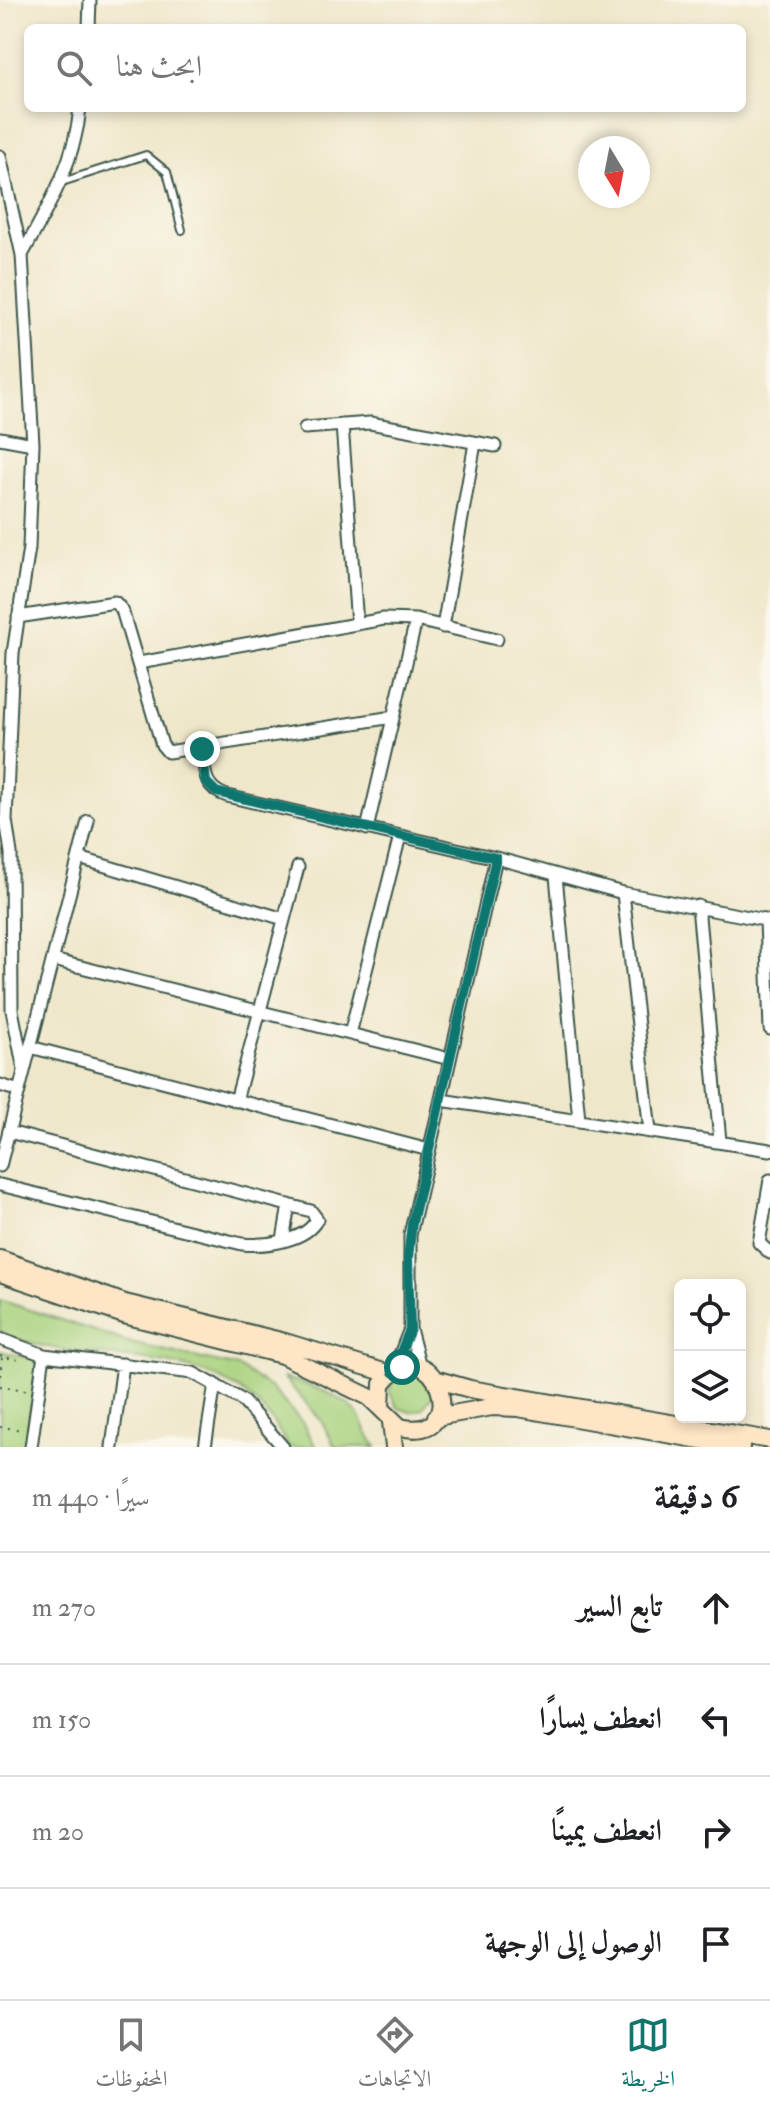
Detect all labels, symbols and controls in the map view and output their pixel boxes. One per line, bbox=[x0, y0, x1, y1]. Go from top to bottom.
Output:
search box bbox=[24, 24, 746, 112]
icon: search bbox=[52, 46, 96, 90]
text: ابحث هنا bbox=[116, 48, 202, 85]
north arrow bbox=[578, 136, 650, 208]
route end bbox=[184, 731, 220, 767]
map controls bbox=[674, 1279, 746, 1423]
button: locate bbox=[674, 1279, 746, 1351]
route start bbox=[384, 1349, 420, 1385]
button: layers bbox=[674, 1351, 746, 1423]
text: 6 دقيقة bbox=[654, 1475, 738, 1518]
text: سيرًا · 440 m bbox=[32, 1482, 150, 1514]
icon: ahead bbox=[694, 1586, 738, 1630]
text: تابع السير bbox=[577, 1588, 662, 1625]
text: 270 m bbox=[32, 1592, 96, 1624]
icon: left bbox=[694, 1698, 738, 1742]
text: انعطف يسارًا bbox=[539, 1700, 662, 1737]
text: 150 m bbox=[32, 1704, 91, 1736]
icon: right bbox=[694, 1810, 738, 1854]
text: انعطف يمينًا bbox=[551, 1812, 662, 1849]
text: 20 m bbox=[32, 1816, 84, 1848]
icon: arrive bbox=[694, 1922, 738, 1966]
text: الوصول إلى الوجهة bbox=[485, 1924, 662, 1961]
tab: المحفوظات bbox=[95, 2013, 168, 2100]
tab: الاتجاهات bbox=[358, 2013, 431, 2100]
tab: الخريطة bbox=[621, 2013, 675, 2100]

